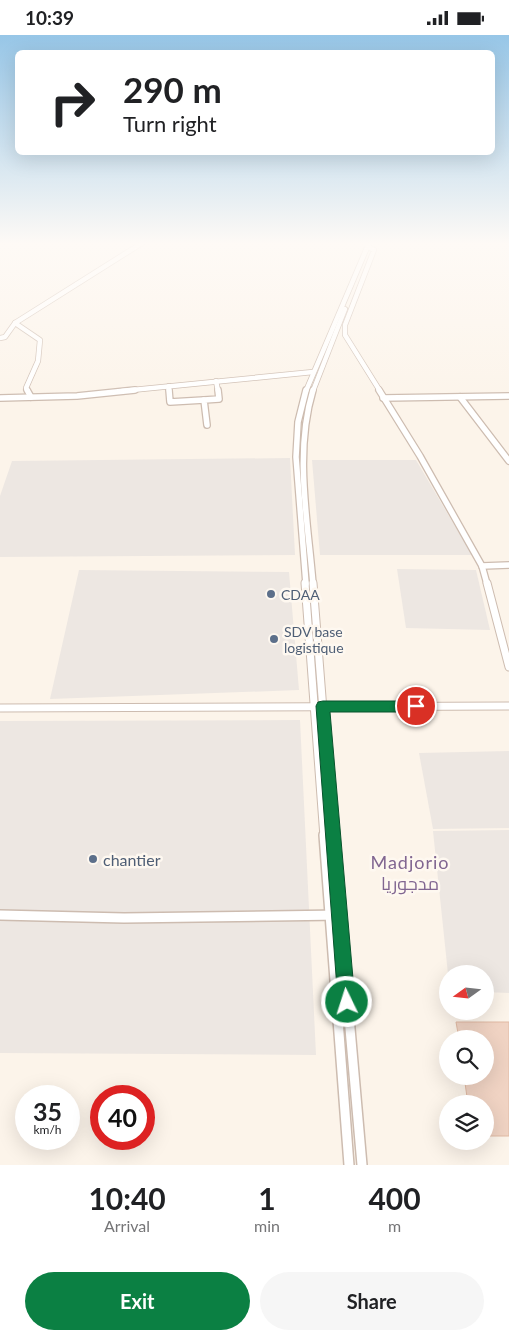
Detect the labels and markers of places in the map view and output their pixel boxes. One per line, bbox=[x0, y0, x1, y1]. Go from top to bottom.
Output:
place label: CDAA bbox=[281, 586, 320, 603]
marker: CDAA bbox=[265, 588, 277, 600]
place label: SDV base logistique bbox=[284, 623, 344, 656]
marker: SDV base logistique bbox=[268, 633, 280, 645]
pin bbox=[395, 685, 437, 727]
place label: chantier bbox=[103, 850, 161, 869]
marker: chantier bbox=[87, 853, 99, 865]

